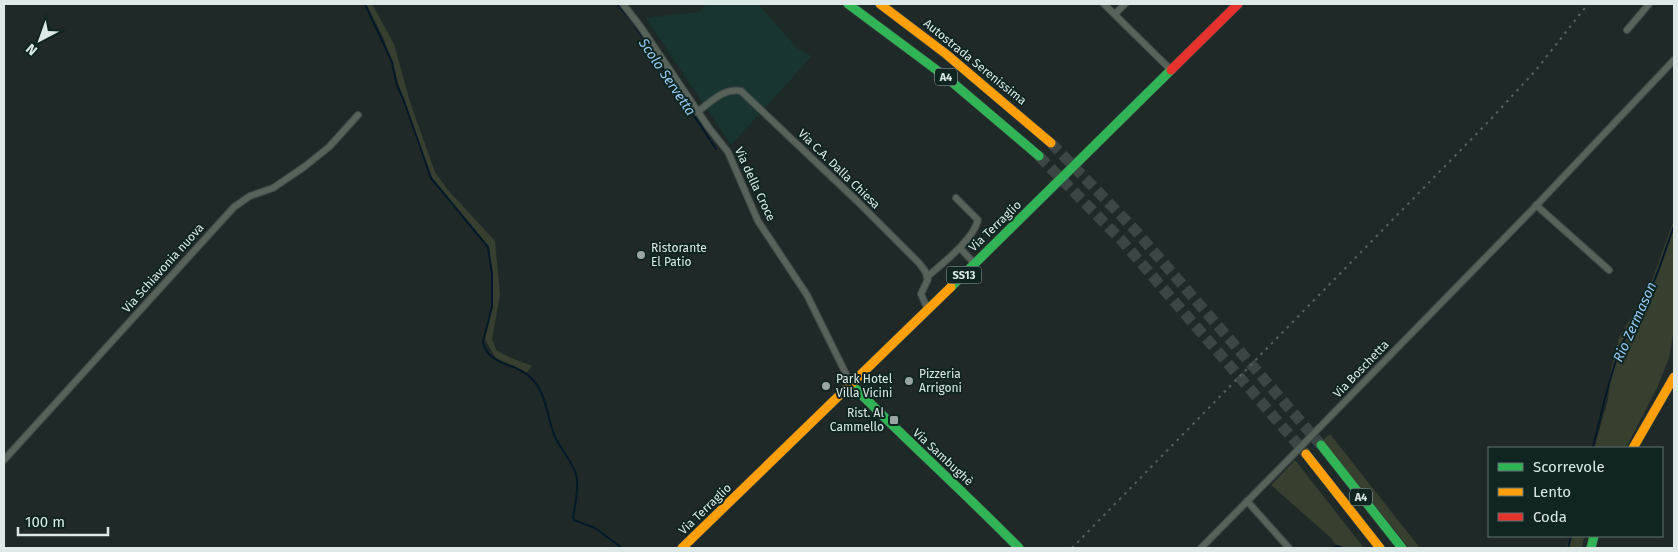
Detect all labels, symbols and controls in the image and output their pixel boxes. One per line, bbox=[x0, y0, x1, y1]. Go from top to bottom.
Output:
north arrow bbox=[15, 15, 65, 65]
street label: Autostrada Serenissima bbox=[921, 16, 1029, 108]
water label: Scolo Servetta bbox=[634, 34, 699, 119]
text: N bbox=[23, 40, 41, 59]
road number: A4 bbox=[935, 68, 957, 86]
street label: Via C.A. Dalla Chiesa bbox=[795, 126, 883, 212]
street label: Via della Croce bbox=[732, 145, 778, 223]
street label: Via Terraglio bbox=[966, 198, 1024, 254]
street label: Via Schiavonia nuova bbox=[119, 221, 207, 315]
place label: Ristorante El Patio bbox=[651, 241, 707, 269]
marker: Ristorante El Patio bbox=[635, 249, 647, 261]
road number: SS13 bbox=[946, 266, 982, 284]
water label: Rio Zermason bbox=[1610, 279, 1660, 365]
street label: Via Boschetta bbox=[1330, 337, 1392, 401]
place label: Pizzeria Arrigoni bbox=[919, 367, 962, 395]
place label: Park Hotel Villa Vicini bbox=[836, 372, 893, 400]
marker: Pizzeria Arrigoni bbox=[903, 375, 915, 387]
marker: Park Hotel Villa Vicini bbox=[820, 380, 832, 392]
place label: Rist. Al Cammello bbox=[830, 406, 884, 434]
marker: Rist. Al Cammello bbox=[888, 414, 900, 426]
street label: Via Sambughè bbox=[910, 426, 976, 488]
legend bbox=[1488, 447, 1663, 537]
text: Scorrevole bbox=[1533, 458, 1605, 476]
street label: Via Terraglio bbox=[676, 481, 734, 537]
text: Lento bbox=[1533, 483, 1571, 501]
road number: A4 bbox=[1350, 488, 1372, 506]
scale bar bbox=[18, 504, 108, 536]
text: Coda bbox=[1533, 508, 1567, 526]
text: 100 m bbox=[25, 513, 65, 531]

